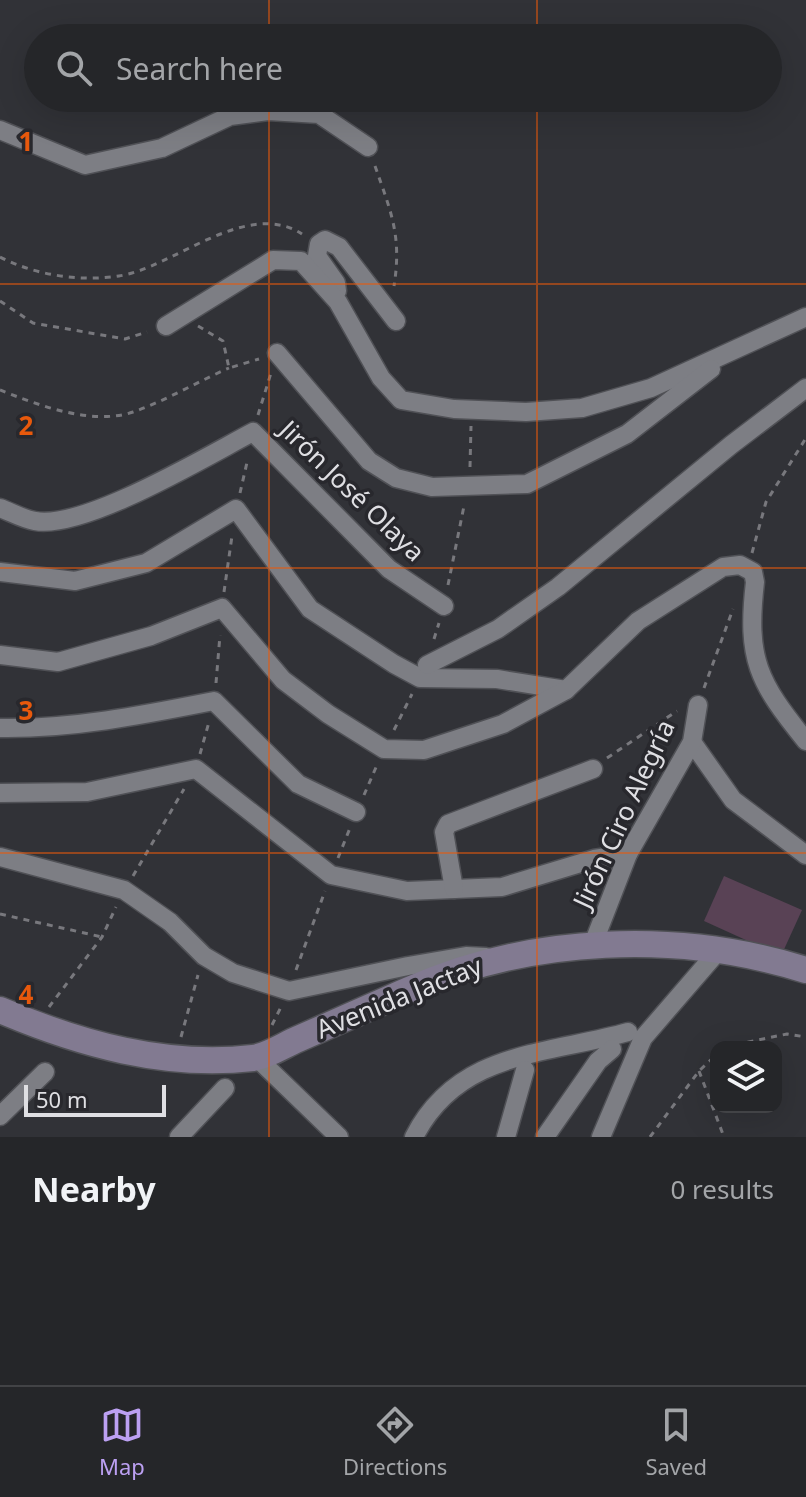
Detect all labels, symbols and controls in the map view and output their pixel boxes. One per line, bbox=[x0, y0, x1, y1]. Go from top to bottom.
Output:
search box bbox=[24, 24, 782, 112]
icon: search bbox=[52, 46, 96, 90]
text: Search here bbox=[116, 48, 283, 89]
text: 1 bbox=[19, 123, 33, 159]
text: 2 bbox=[19, 407, 34, 443]
street label: Jirón José Olaya bbox=[270, 410, 433, 569]
text: 3 bbox=[19, 692, 33, 728]
street label: Jirón Ciro Alegría bbox=[562, 713, 683, 917]
street label: Avenida Jactay bbox=[310, 947, 488, 1047]
text: 4 bbox=[19, 976, 34, 1012]
map controls bbox=[710, 1041, 782, 1113]
button: layers bbox=[710, 1041, 782, 1113]
scale bar bbox=[24, 1081, 166, 1117]
text: 50 m bbox=[36, 1084, 87, 1114]
text: Nearby bbox=[32, 1166, 156, 1212]
text: 0 results bbox=[670, 1171, 774, 1207]
tab: Map bbox=[99, 1403, 145, 1481]
tab: Directions bbox=[343, 1403, 447, 1481]
tab: Saved bbox=[645, 1403, 707, 1481]

